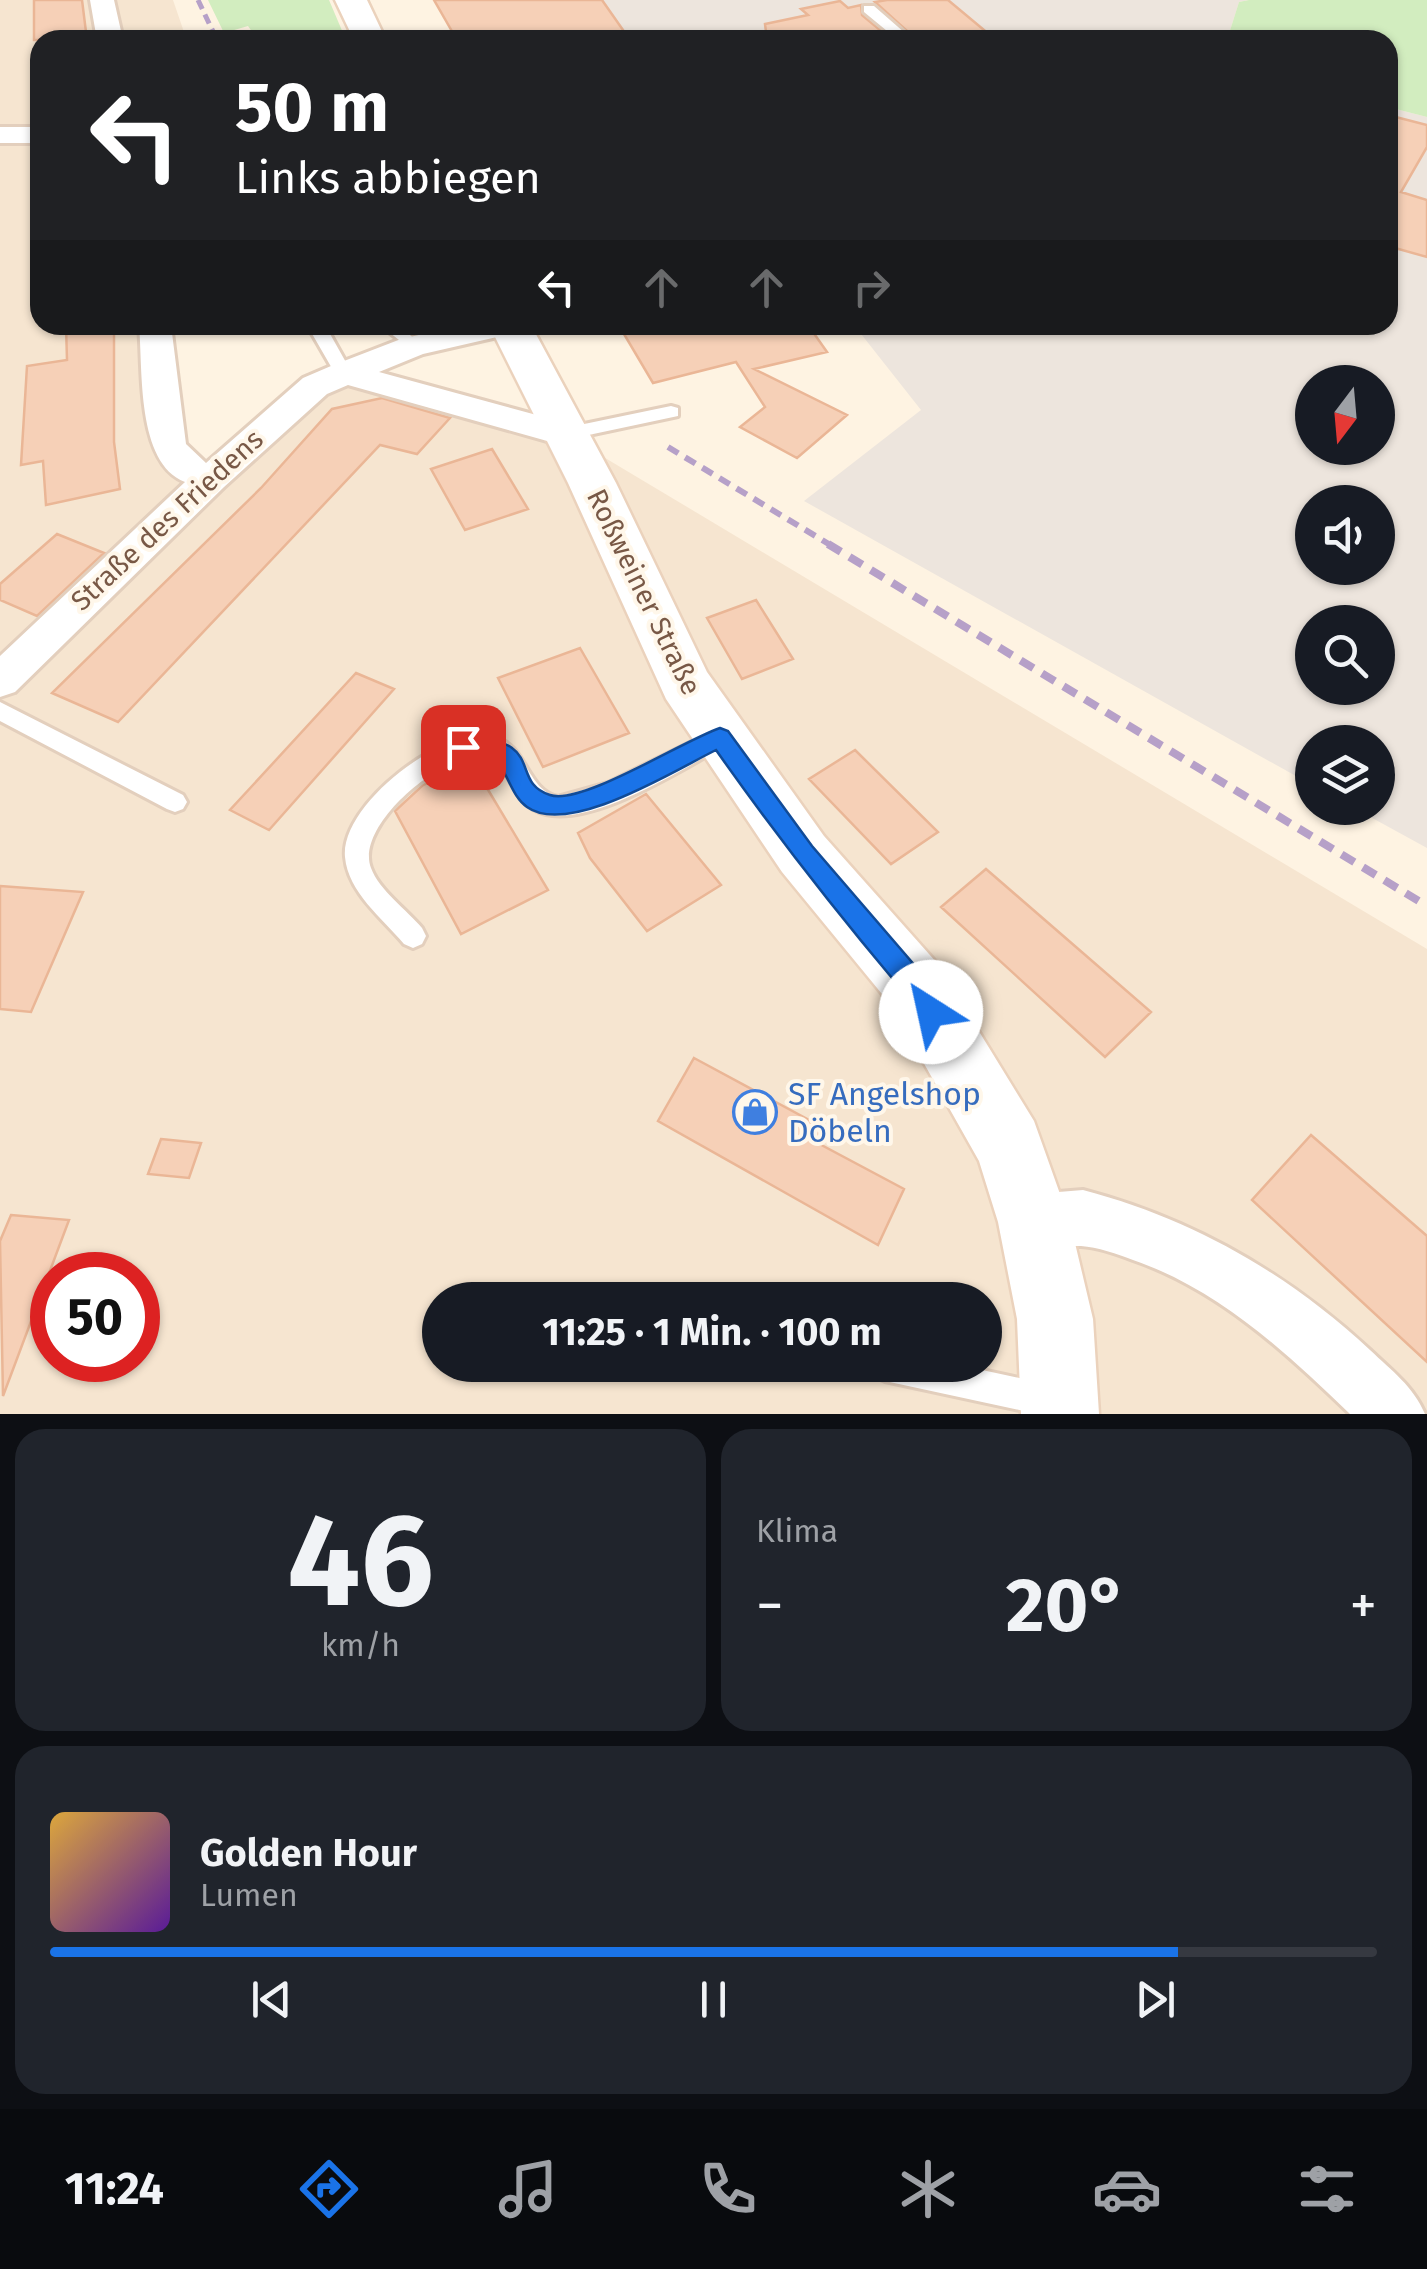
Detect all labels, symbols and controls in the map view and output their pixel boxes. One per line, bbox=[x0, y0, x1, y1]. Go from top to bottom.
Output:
text: 50 m bbox=[235, 66, 389, 150]
icon: left bbox=[70, 70, 200, 200]
text: Links abbiegen bbox=[235, 151, 541, 205]
icon: left bbox=[529, 260, 584, 315]
icon: ahead bbox=[634, 260, 689, 315]
icon: ahead bbox=[739, 260, 794, 315]
icon: right bbox=[844, 260, 899, 315]
north arrow bbox=[1295, 365, 1395, 465]
map controls bbox=[1295, 365, 1395, 825]
street label: Straße des Friedens bbox=[64, 423, 270, 617]
street label: Roßweiner Straße bbox=[580, 484, 708, 700]
button: sound bbox=[1295, 485, 1395, 585]
button: search bbox=[1295, 605, 1395, 705]
pin bbox=[421, 705, 506, 790]
icon: arrive bbox=[436, 720, 491, 775]
button: layers bbox=[1295, 725, 1395, 825]
position arrow bbox=[879, 960, 983, 1064]
place label: SF Angelshop Döbeln bbox=[788, 1075, 981, 1150]
shop icon: SF Angelshop Döbeln bbox=[732, 1089, 778, 1135]
speed limit sign: 50 bbox=[30, 1252, 160, 1382]
text: 11:25 · 1 Min. · 100 m bbox=[542, 1309, 882, 1355]
text: 46 bbox=[287, 1483, 434, 1639]
text: Klima bbox=[756, 1512, 838, 1550]
text: 20° bbox=[1006, 1561, 1127, 1651]
text: − bbox=[756, 1573, 784, 1639]
text: + bbox=[1350, 1573, 1377, 1639]
text: km/h bbox=[321, 1626, 400, 1664]
text: Golden Hour bbox=[200, 1830, 417, 1876]
text: Lumen bbox=[200, 1876, 298, 1914]
icon: previous bbox=[244, 1972, 299, 2027]
icon: pause bbox=[686, 1972, 741, 2027]
icon: next bbox=[1128, 1972, 1183, 2027]
icon: directions bbox=[294, 2154, 364, 2224]
icon: music bbox=[493, 2154, 563, 2224]
icon: phone bbox=[693, 2154, 763, 2224]
icon: climate bbox=[893, 2154, 963, 2224]
icon: car bbox=[1092, 2154, 1162, 2224]
icon: filters bbox=[1292, 2154, 1362, 2224]
text: 11:24 bbox=[65, 2162, 164, 2216]

